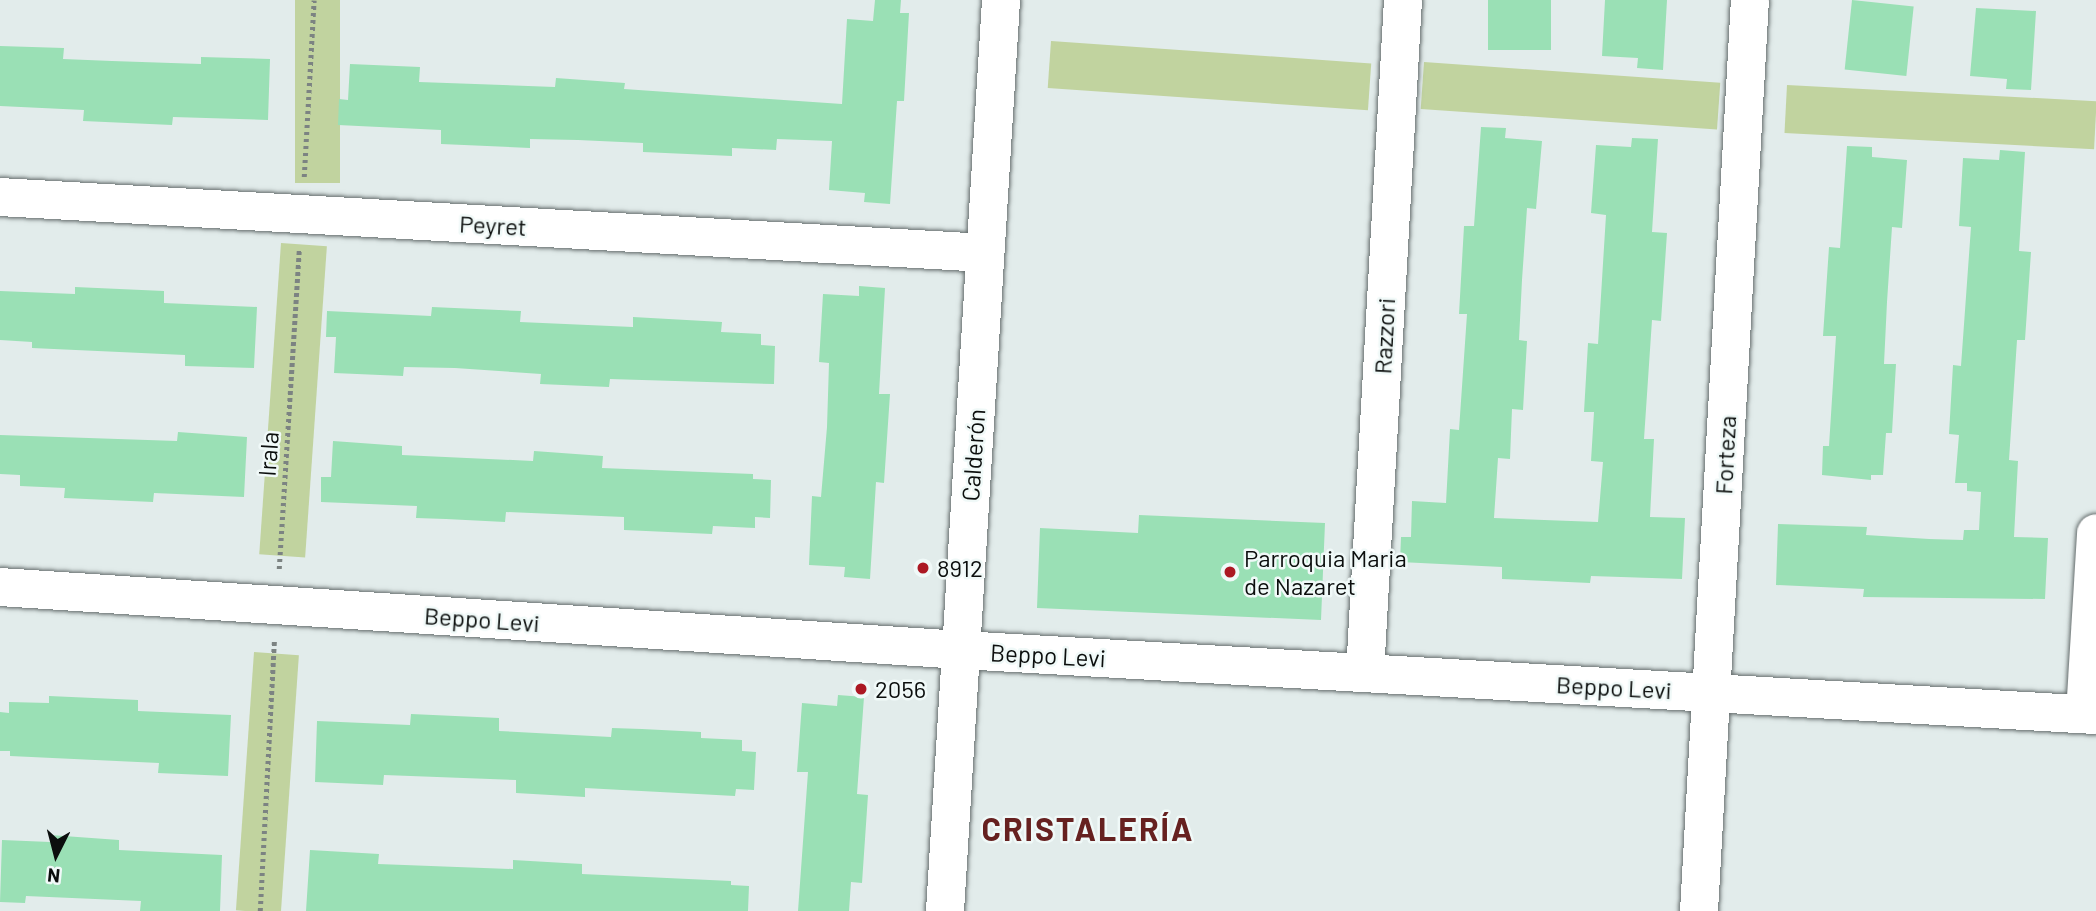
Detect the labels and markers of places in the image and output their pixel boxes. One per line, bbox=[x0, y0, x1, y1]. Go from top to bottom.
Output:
place label: Parroquia Maria de Nazaret bbox=[1244, 544, 1407, 600]
place label: 8912 bbox=[937, 554, 983, 582]
marker: 8912 bbox=[915, 560, 931, 576]
marker: Parroquia Maria de Nazaret bbox=[1222, 564, 1238, 580]
place label: 2056 bbox=[875, 675, 926, 703]
marker: 2056 bbox=[853, 681, 869, 697]

